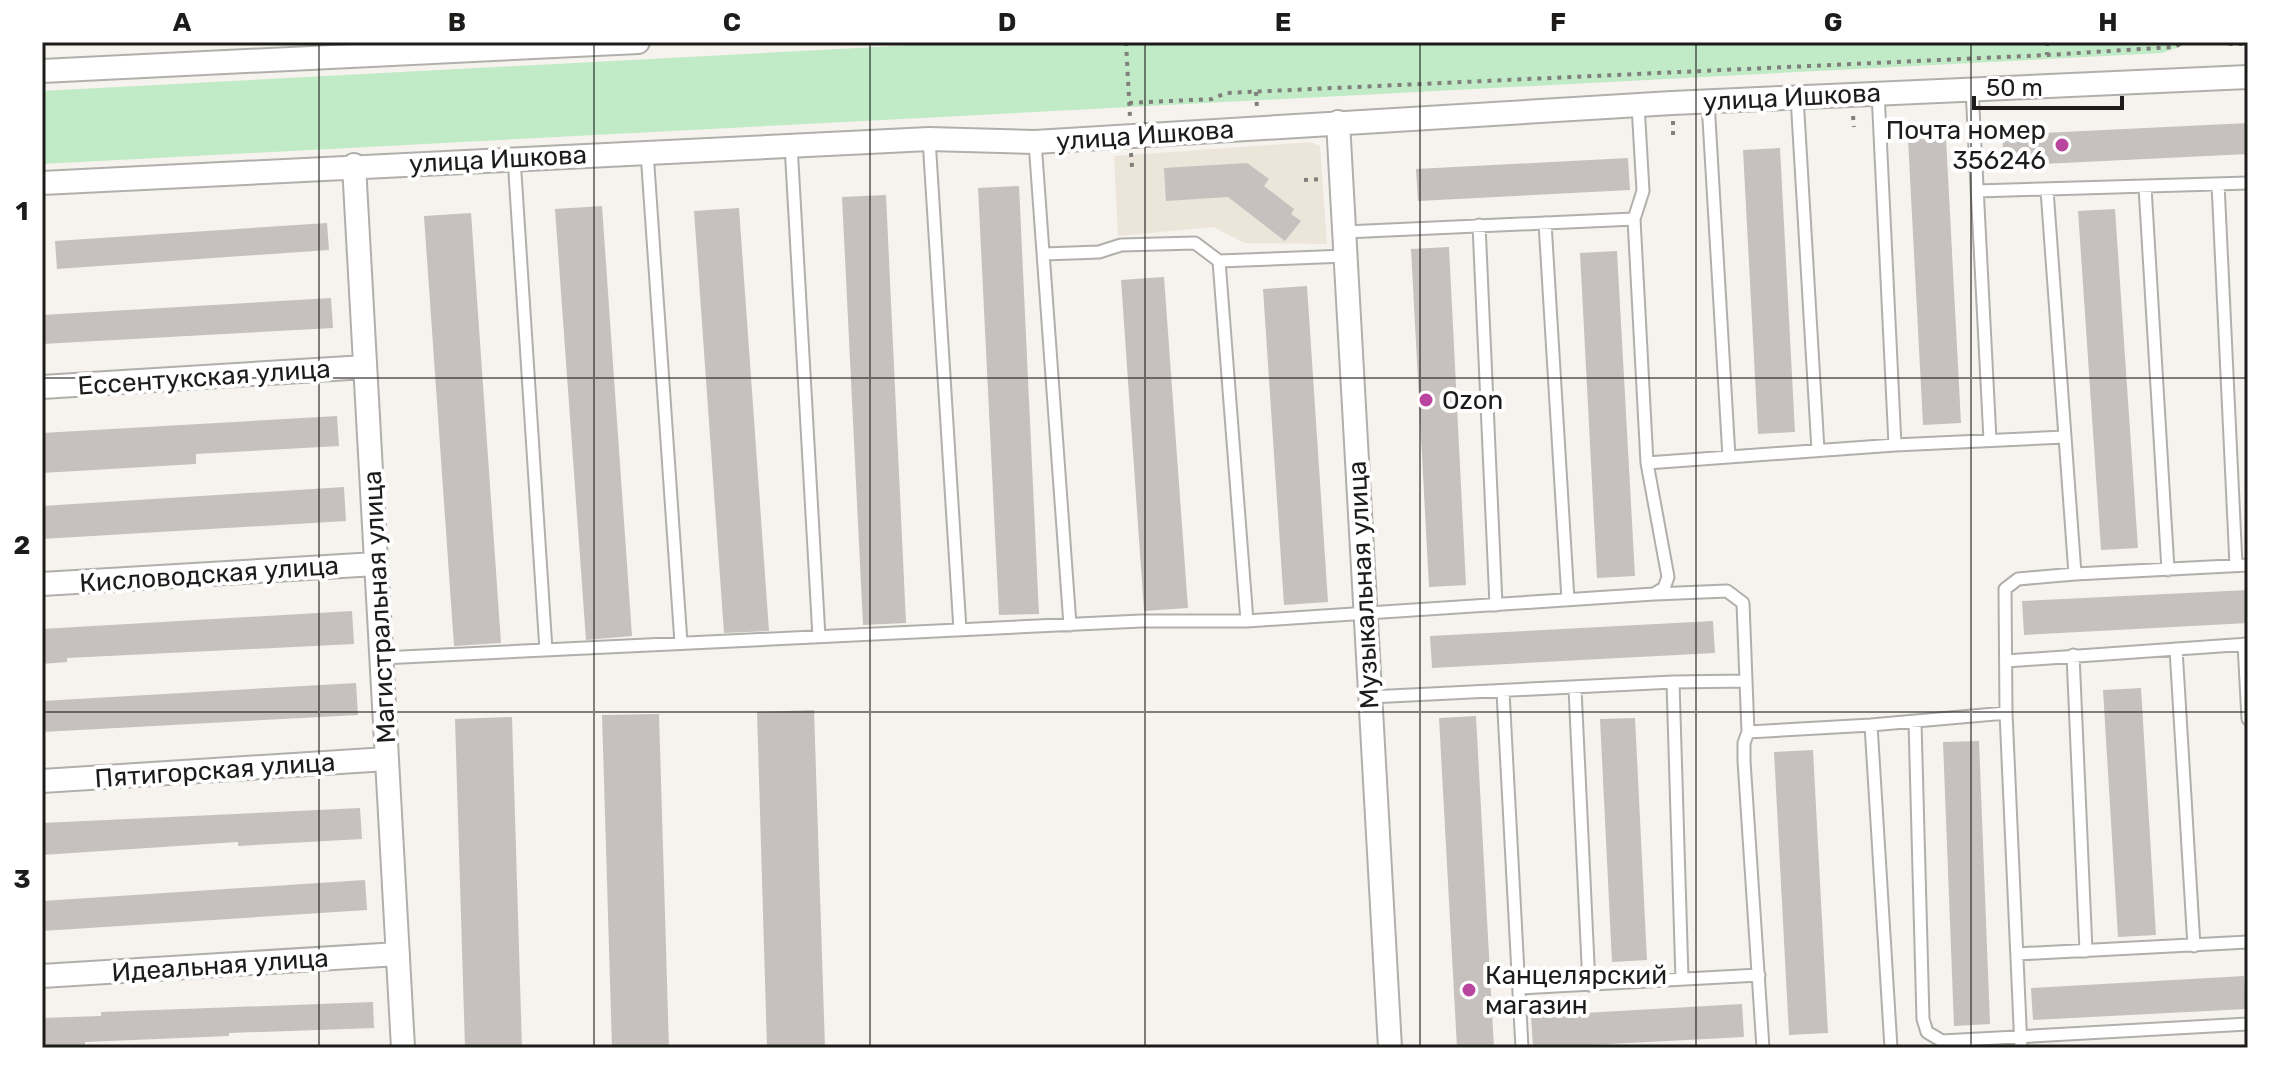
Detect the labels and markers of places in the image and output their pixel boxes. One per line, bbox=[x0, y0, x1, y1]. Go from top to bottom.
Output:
place label: Почта номер 356246 bbox=[1886, 115, 2046, 176]
marker: Почта номер 356246 bbox=[2053, 136, 2071, 154]
place label: Ozon bbox=[1442, 385, 1503, 416]
marker: Ozon bbox=[1417, 391, 1435, 409]
place label: Канцелярский магазин bbox=[1485, 960, 1667, 1021]
marker: Канцелярский магазин bbox=[1460, 981, 1478, 999]

